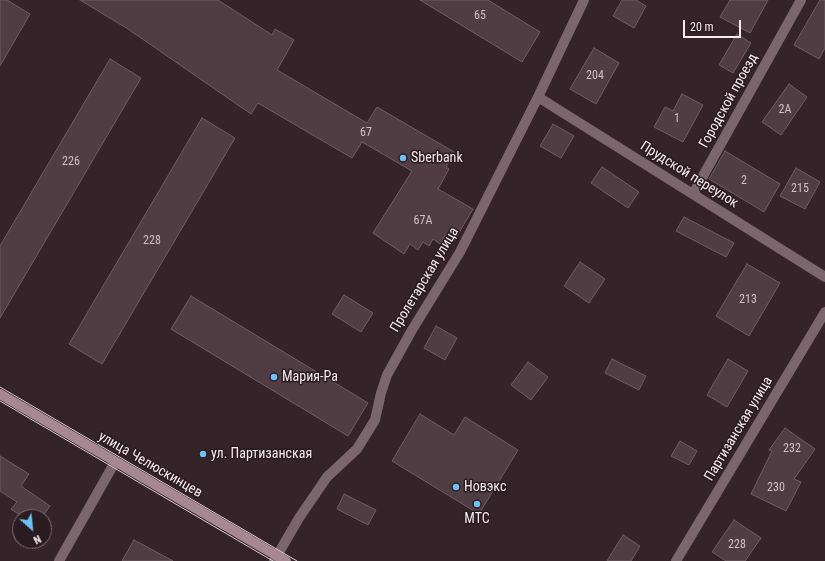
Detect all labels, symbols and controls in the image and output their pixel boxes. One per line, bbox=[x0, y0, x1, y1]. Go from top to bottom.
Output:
house number: 65 bbox=[474, 9, 486, 23]
scale bar bbox=[685, 12, 743, 38]
text: 20 m bbox=[690, 20, 714, 34]
street label: Городской проезд bbox=[696, 51, 762, 151]
house number: 204 bbox=[586, 69, 604, 83]
house number: 2А bbox=[779, 103, 791, 117]
house number: 1 bbox=[674, 112, 680, 126]
house number: 67 bbox=[360, 126, 372, 140]
street label: Прудской переулок bbox=[637, 138, 741, 212]
place label: Sberbank bbox=[411, 150, 463, 166]
marker: Sberbank bbox=[398, 153, 408, 163]
house number: 226 bbox=[62, 155, 80, 169]
house number: 2 bbox=[741, 174, 747, 188]
house number: 215 bbox=[791, 182, 809, 196]
house number: 67А bbox=[414, 214, 432, 228]
street label: Пролетарская улица bbox=[387, 225, 463, 335]
house number: 228 bbox=[143, 234, 161, 248]
house number: 213 bbox=[739, 293, 757, 307]
place label: Мария-Ра bbox=[282, 369, 338, 385]
marker: Мария-Ра bbox=[269, 372, 279, 382]
street label: Партизанская улица bbox=[701, 374, 777, 484]
street label: улица Челюскинцев bbox=[95, 428, 205, 502]
house number: 232 bbox=[783, 442, 801, 456]
place label: ул. Партизанская bbox=[211, 446, 312, 462]
marker: ул. Партизанская bbox=[198, 449, 208, 459]
place label: Новэкс bbox=[464, 479, 506, 495]
house number: 230 bbox=[767, 481, 785, 495]
marker: Новэкс bbox=[451, 482, 461, 492]
marker: МТС bbox=[472, 499, 482, 509]
north arrow bbox=[12, 509, 52, 549]
place label: МТС bbox=[464, 511, 490, 527]
text: N bbox=[31, 532, 43, 547]
house number: 228 bbox=[728, 538, 746, 552]

